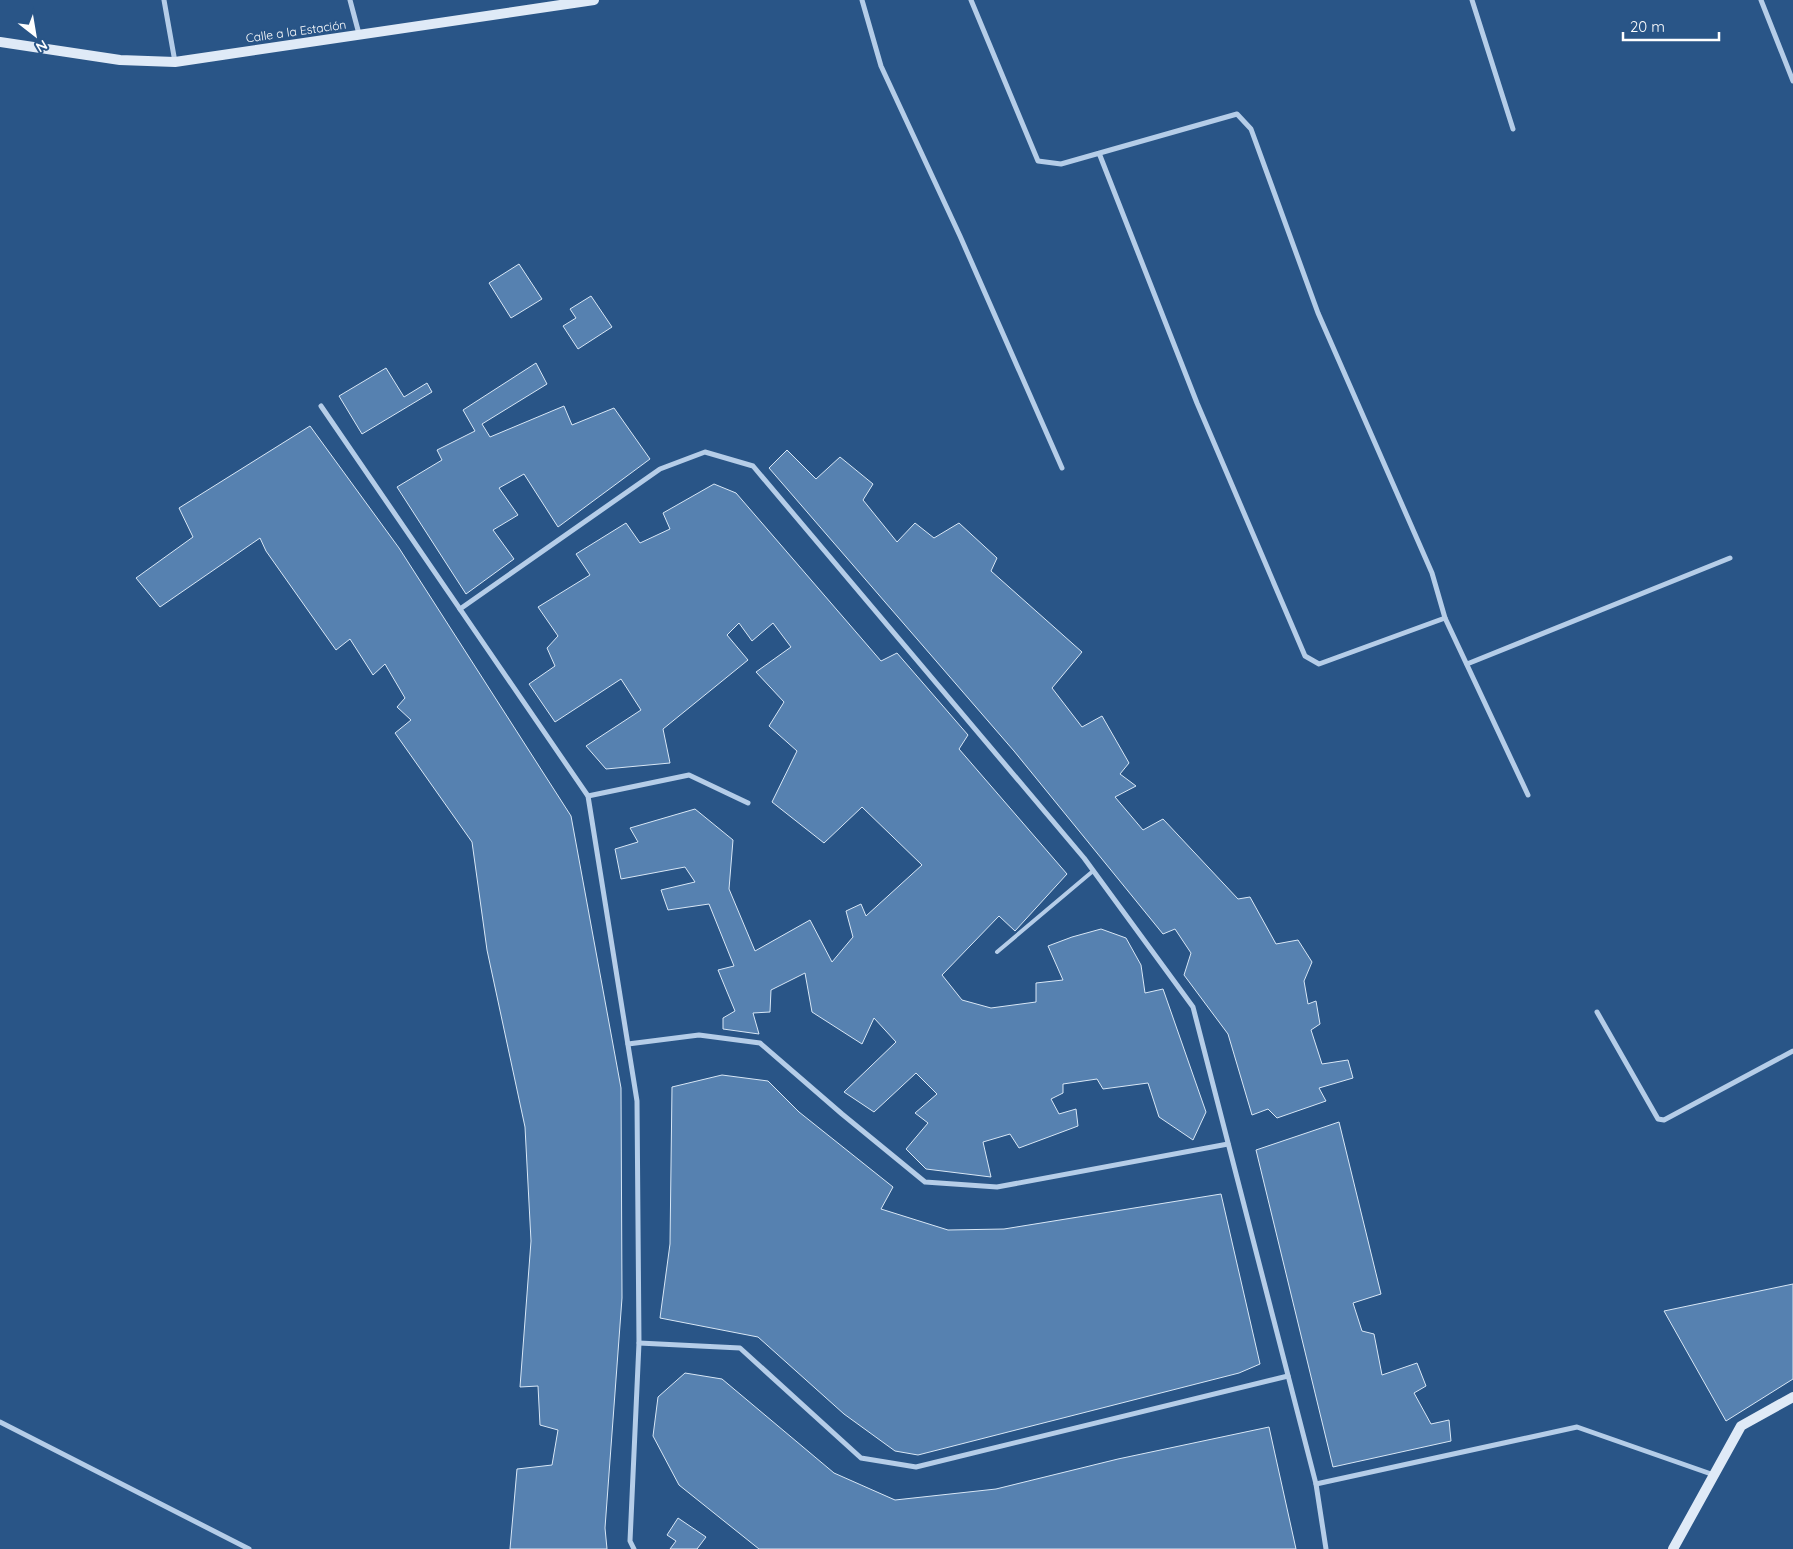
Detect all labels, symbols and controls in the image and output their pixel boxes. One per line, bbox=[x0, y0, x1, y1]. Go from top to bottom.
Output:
north arrow bbox=[10, 10, 60, 60]
scale bar bbox=[1623, 10, 1719, 42]
street label: Calle a la Estación bbox=[245, 17, 347, 45]
text: 20 m bbox=[1630, 17, 1665, 36]
text: N bbox=[33, 36, 51, 57]

